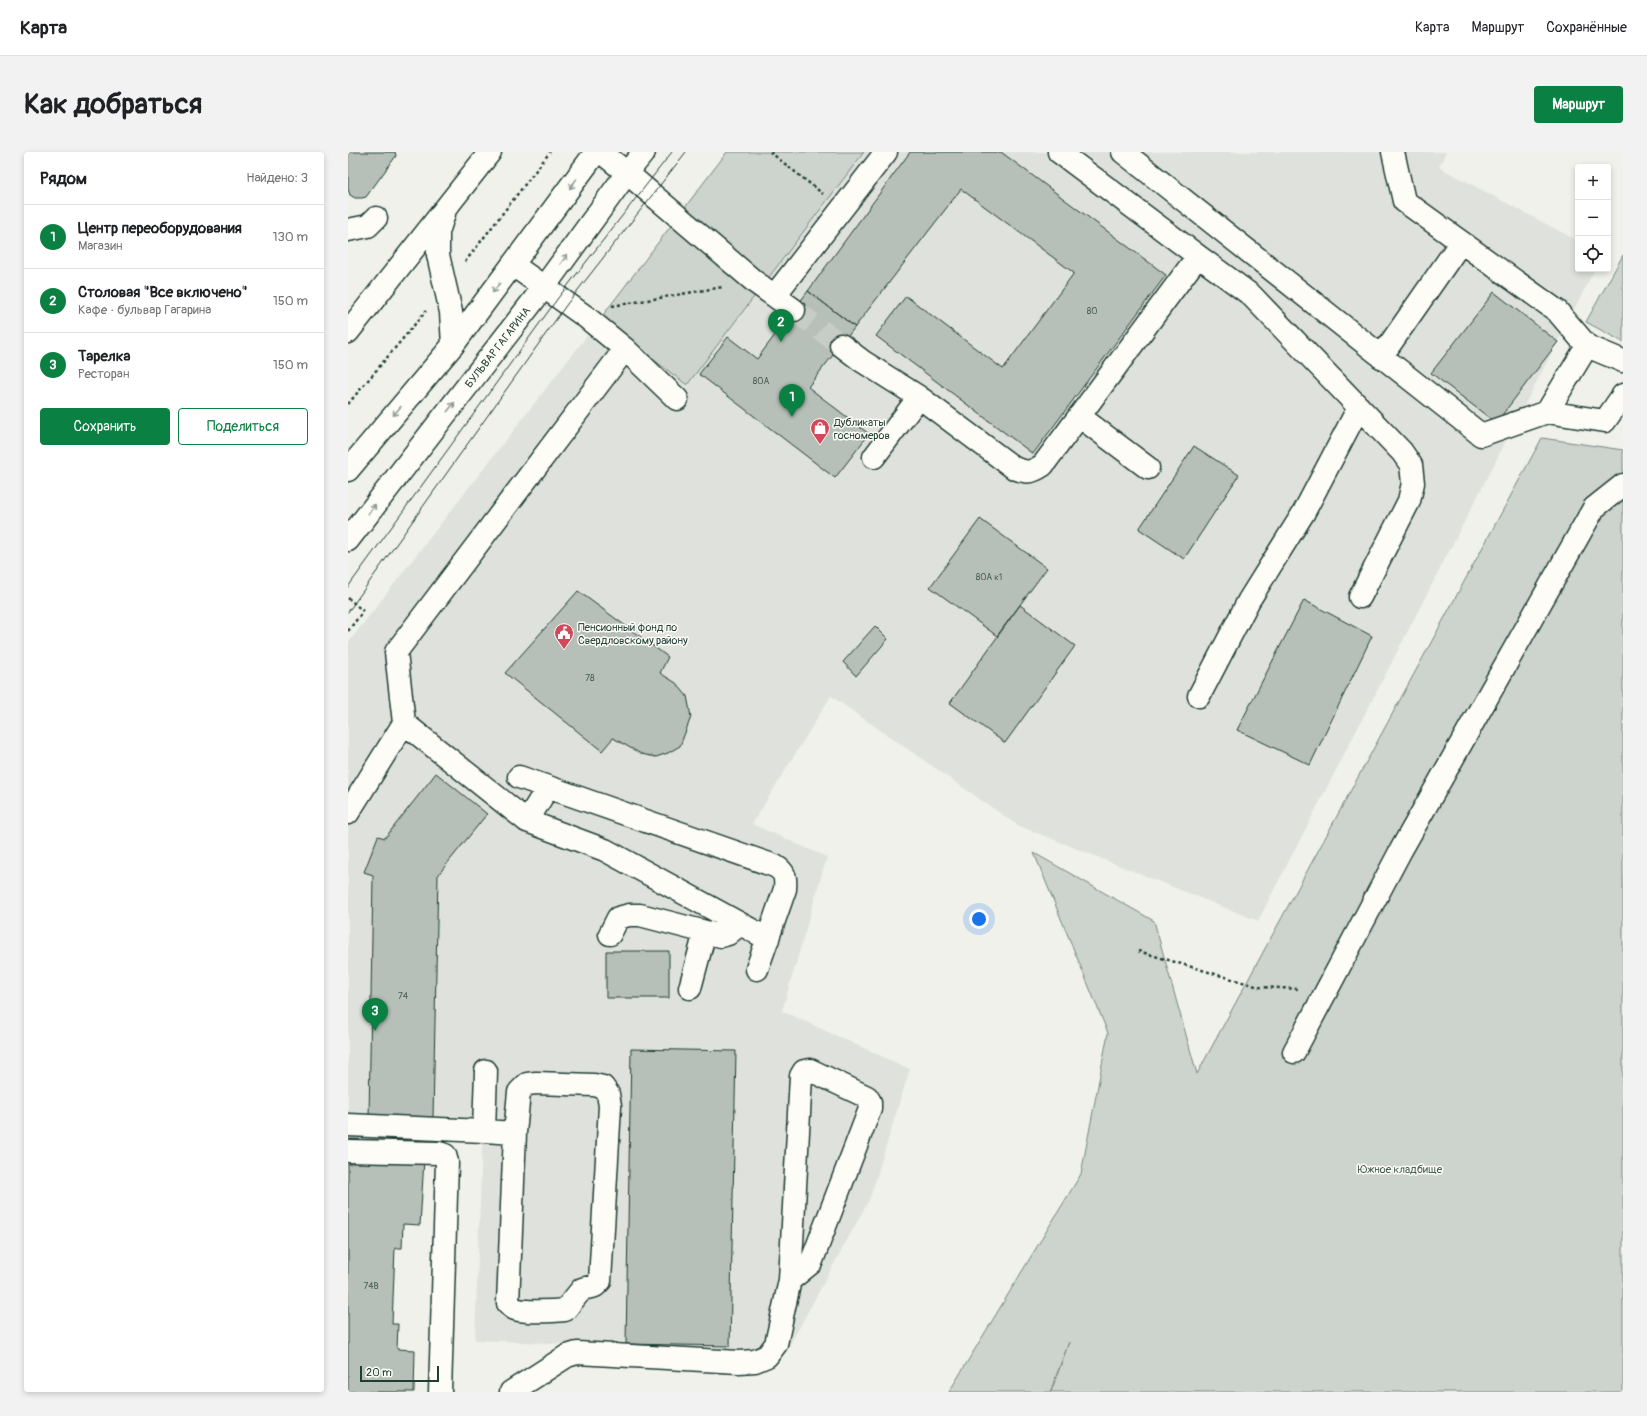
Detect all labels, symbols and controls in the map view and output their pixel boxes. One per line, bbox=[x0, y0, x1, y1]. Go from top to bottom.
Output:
text: Карта bbox=[20, 16, 67, 40]
text: Карта bbox=[1415, 19, 1450, 36]
text: Маршрут bbox=[1472, 19, 1524, 36]
text: Сохранённые bbox=[1546, 19, 1627, 36]
button: Маршрут bbox=[1534, 86, 1623, 123]
text: Как добраться bbox=[24, 87, 202, 122]
map controls bbox=[1575, 164, 1611, 272]
button: + bbox=[1575, 164, 1611, 200]
text: Рядом bbox=[40, 168, 87, 189]
text: Найдено: 3 bbox=[246, 170, 308, 186]
one-way arrow bbox=[569, 178, 577, 189]
button: − bbox=[1575, 200, 1611, 236]
text: Центр переоборудования bbox=[78, 219, 242, 238]
text: 1 bbox=[50, 229, 56, 245]
text: 130 m bbox=[272, 229, 308, 245]
button: locate bbox=[1575, 236, 1611, 272]
text: Магазин bbox=[78, 238, 122, 254]
one-way arrow bbox=[560, 254, 568, 265]
text: Столовая "Все включено" bbox=[78, 283, 248, 302]
one-way arrow bbox=[492, 283, 500, 294]
text: 2 bbox=[49, 293, 57, 309]
text: 150 m bbox=[273, 293, 308, 309]
text: Кафе · бульвар Гагарина bbox=[78, 302, 211, 318]
street label: БУЛЬВАР ГАГАРИНА bbox=[462, 304, 533, 390]
house number: 80 bbox=[1087, 306, 1097, 317]
pin: 2 bbox=[768, 309, 794, 342]
text: Тарелка bbox=[78, 347, 130, 366]
text: 3 bbox=[49, 357, 57, 373]
text: 150 m bbox=[273, 357, 308, 373]
text: Ресторан bbox=[78, 366, 129, 382]
house number: 80А bbox=[753, 376, 769, 387]
pin: 1 bbox=[779, 384, 805, 417]
one-way arrow bbox=[447, 401, 456, 412]
one-way arrow bbox=[393, 406, 402, 417]
button: Сохранить bbox=[40, 408, 170, 445]
button: Поделиться bbox=[178, 408, 308, 445]
place label: Дубликаты госномеров bbox=[833, 416, 890, 442]
shop icon: Дубликаты госномеров bbox=[809, 417, 831, 445]
one-way arrow bbox=[367, 504, 376, 515]
house number: 80А к1 bbox=[976, 572, 1002, 583]
place label: Пенсионный фонд по Свердловскому району bbox=[578, 621, 688, 647]
public building icon: Пенсионный фонд по Свердловскому району bbox=[553, 622, 575, 650]
house number: 78 bbox=[585, 673, 595, 684]
your location bbox=[969, 909, 989, 929]
house number: 74 bbox=[398, 991, 409, 1002]
pin: 3 bbox=[362, 998, 388, 1031]
park label: Южное кладбище bbox=[1358, 1163, 1443, 1176]
house number: 74В bbox=[363, 1281, 379, 1292]
scale bar bbox=[360, 1364, 439, 1383]
text: 20 m bbox=[366, 1366, 392, 1379]

